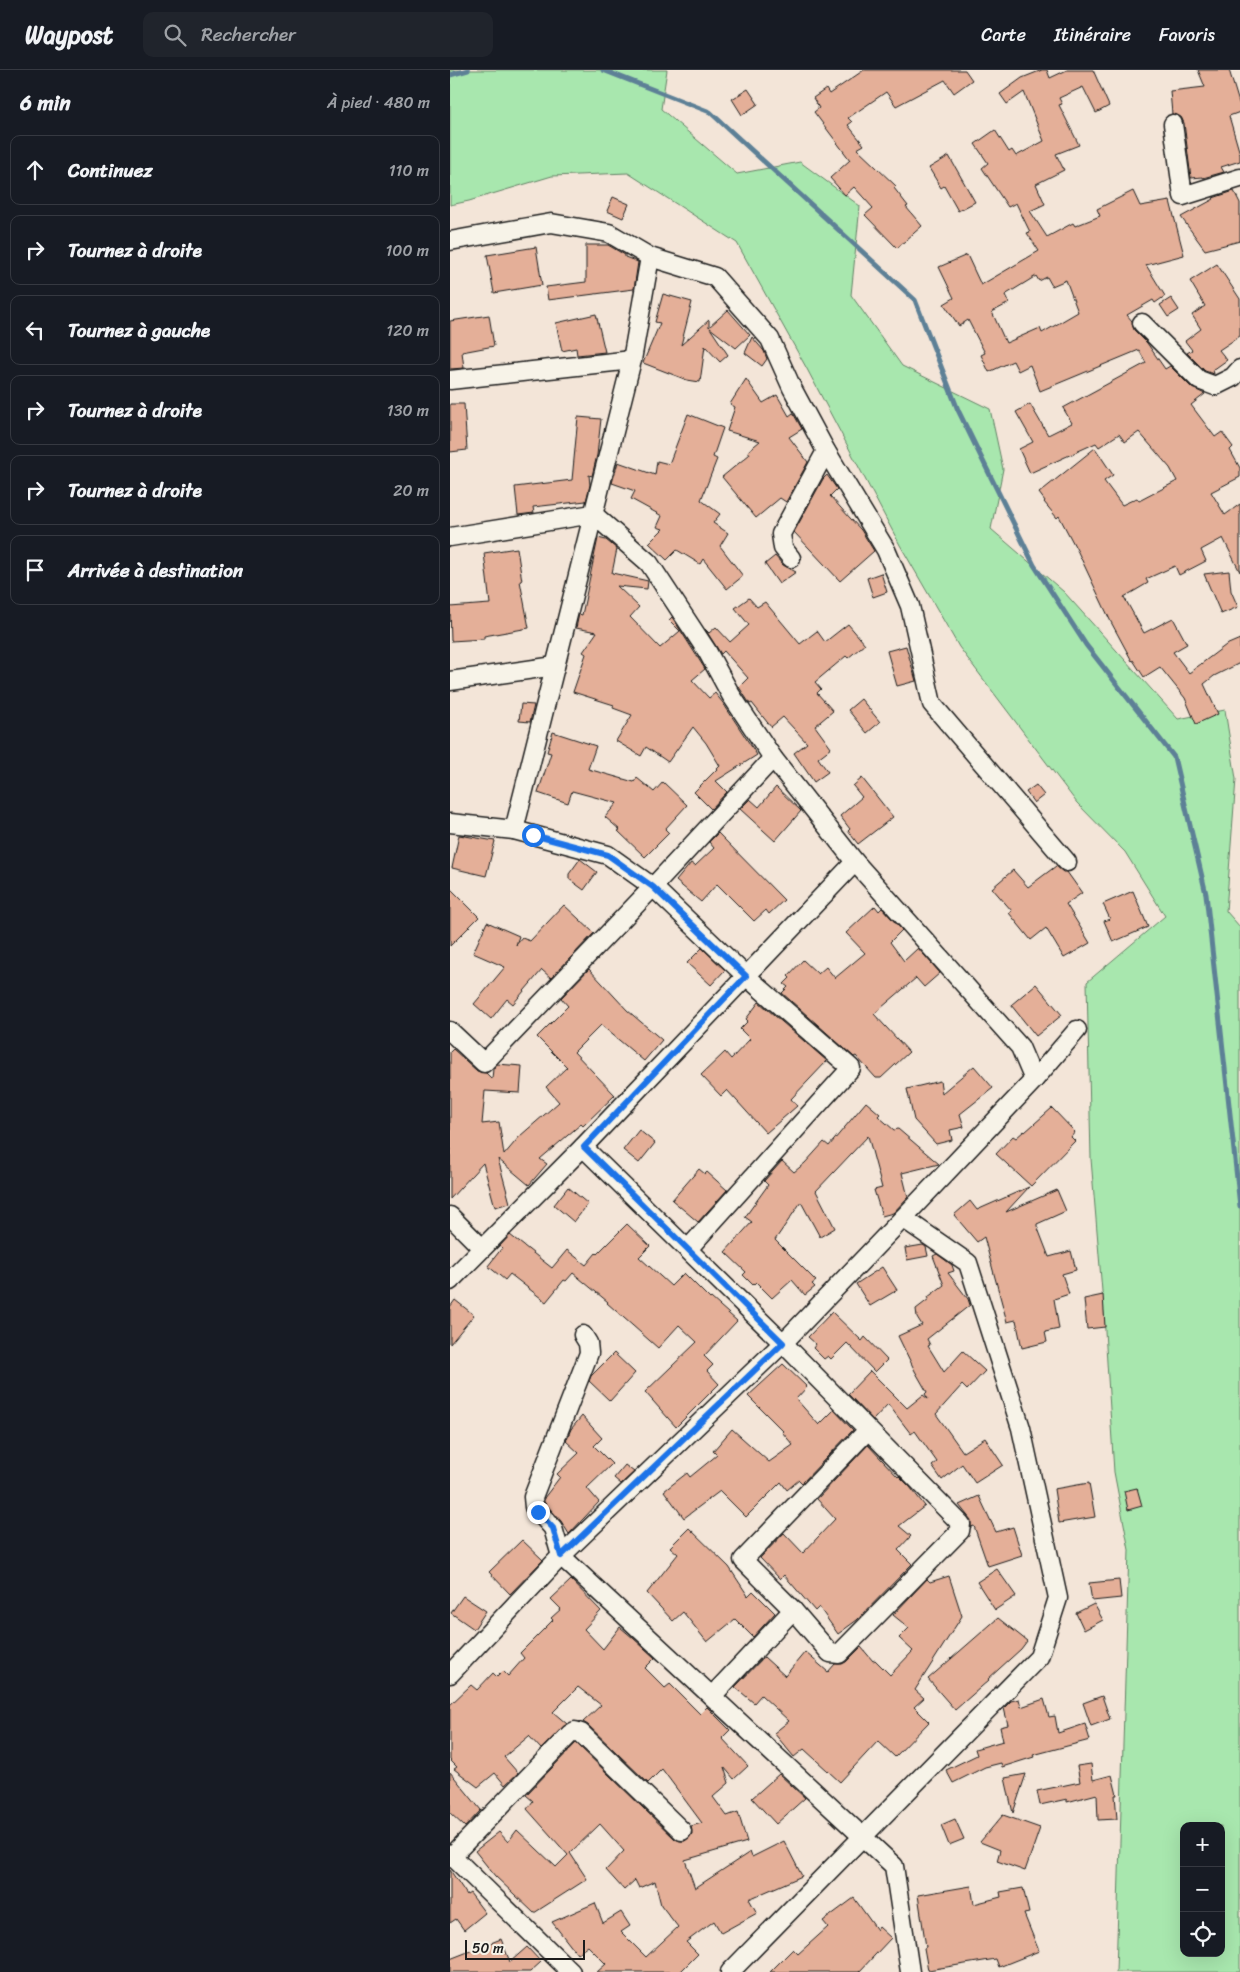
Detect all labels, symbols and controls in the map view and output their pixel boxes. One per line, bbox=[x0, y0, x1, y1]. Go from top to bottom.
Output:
search box bbox=[143, 12, 493, 57]
text: Waypost bbox=[25, 14, 113, 56]
text: Rechercher bbox=[201, 18, 296, 51]
text: Carte bbox=[981, 19, 1026, 51]
text: Itinéraire bbox=[1054, 19, 1131, 51]
text: Favoris bbox=[1159, 19, 1215, 51]
icon: search bbox=[161, 21, 189, 49]
text: 6 min bbox=[20, 84, 71, 122]
text: À pied · 480 m bbox=[327, 88, 430, 117]
text: Continuez bbox=[68, 154, 153, 187]
icon: ahead bbox=[21, 156, 49, 184]
text: 110 m bbox=[389, 156, 429, 185]
text: Tournez à droite bbox=[68, 234, 202, 267]
icon: right bbox=[21, 236, 49, 264]
text: 100 m bbox=[385, 236, 429, 265]
text: Tournez à gauche bbox=[68, 314, 210, 347]
icon: left bbox=[21, 316, 49, 344]
text: 120 m bbox=[386, 316, 429, 345]
text: Tournez à droite bbox=[68, 394, 202, 427]
icon: right bbox=[21, 396, 49, 424]
text: 130 m bbox=[387, 396, 429, 425]
text: Tournez à droite bbox=[68, 474, 202, 507]
icon: right bbox=[21, 476, 49, 504]
text: 20 m bbox=[393, 476, 429, 505]
text: Arrivée à destination bbox=[68, 554, 243, 587]
icon: arrive bbox=[21, 556, 49, 584]
route start bbox=[522, 824, 545, 847]
route end bbox=[527, 1501, 550, 1524]
map controls bbox=[1180, 1822, 1225, 1957]
button: + bbox=[1180, 1822, 1225, 1867]
button: − bbox=[1180, 1867, 1225, 1912]
button: locate bbox=[1180, 1912, 1225, 1957]
text: 50 m bbox=[472, 1936, 504, 1961]
scale bar bbox=[465, 1937, 585, 1960]

